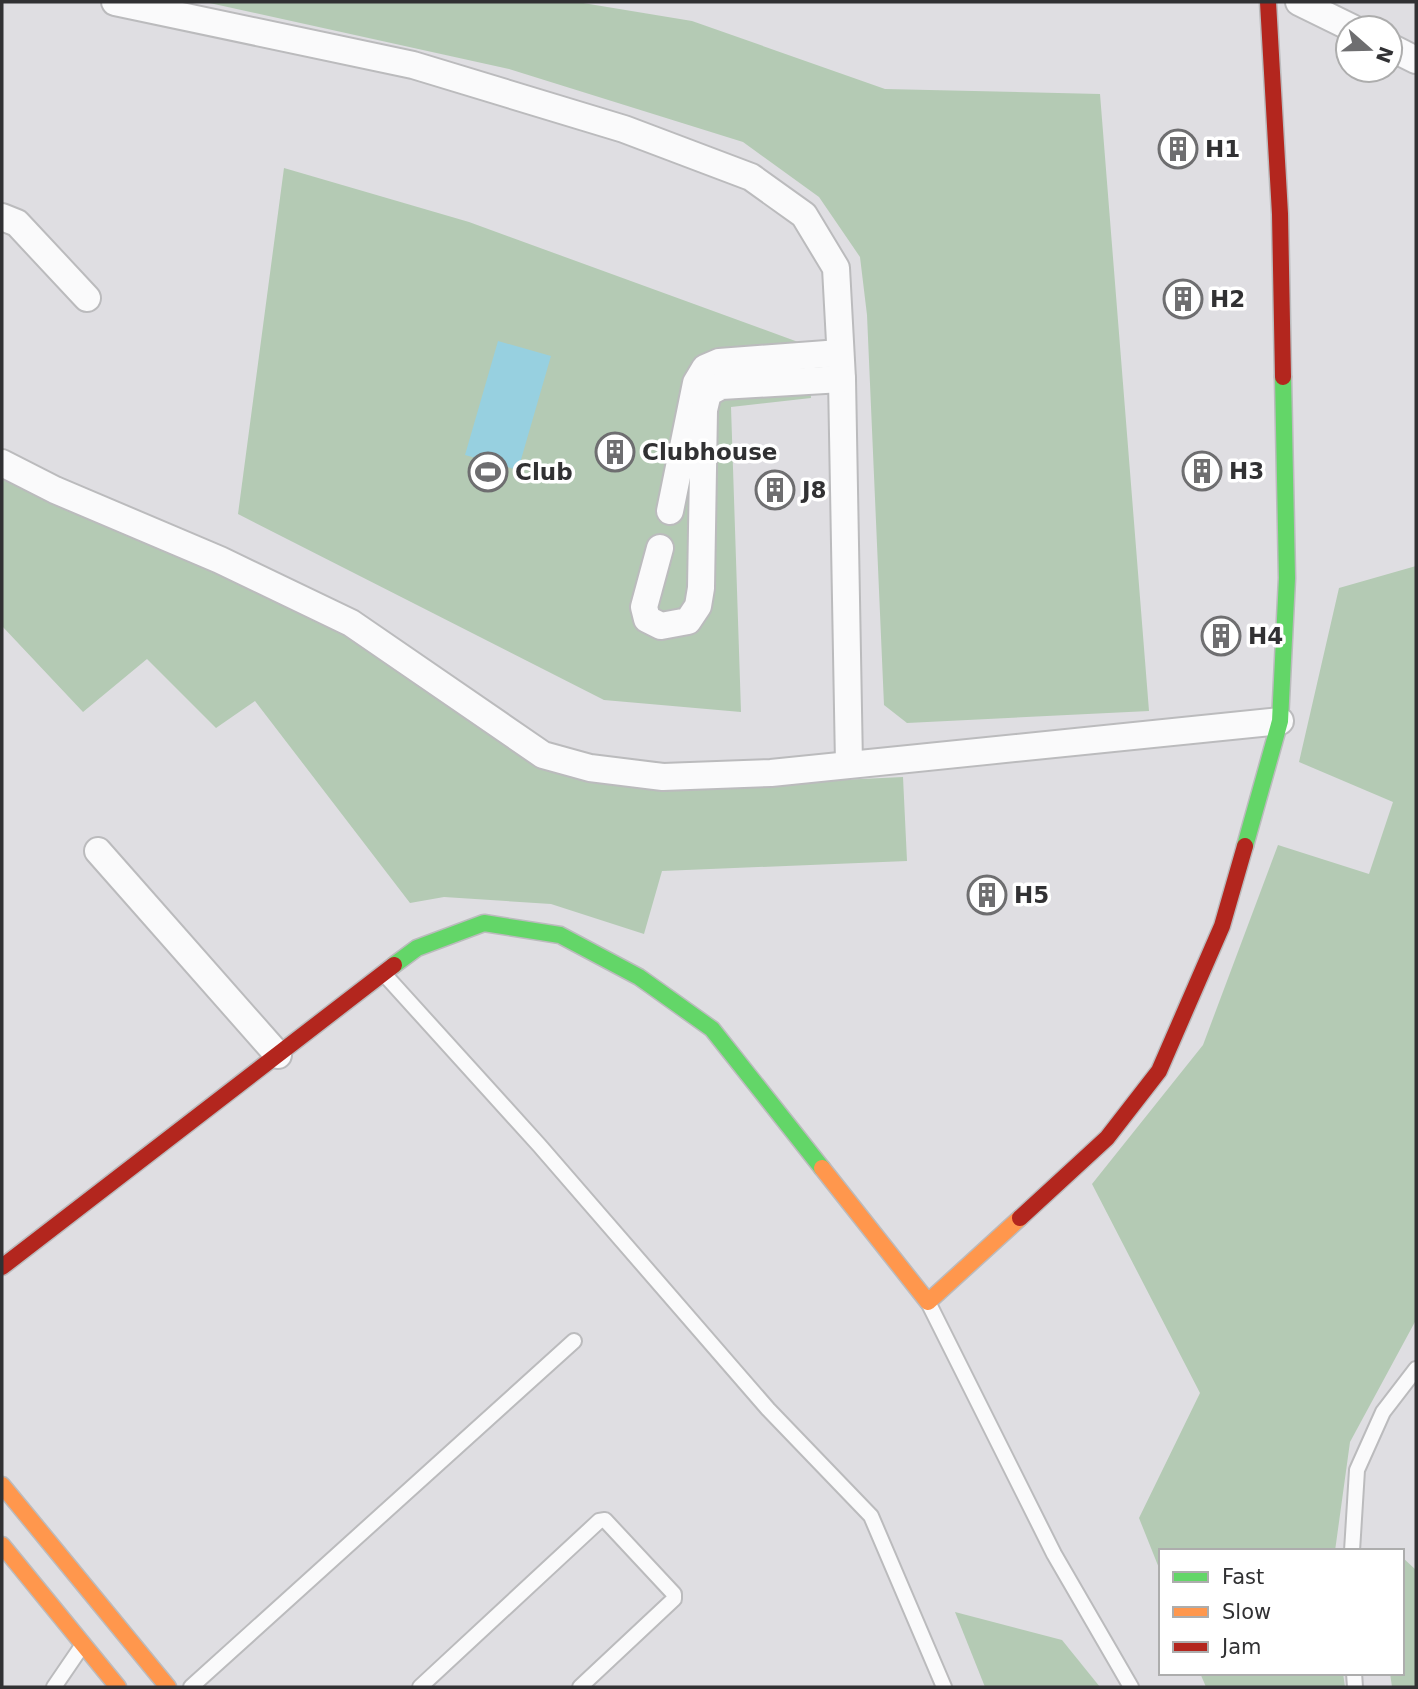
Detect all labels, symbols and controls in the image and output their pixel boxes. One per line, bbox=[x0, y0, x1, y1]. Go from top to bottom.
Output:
north arrow bbox=[1334, 14, 1404, 84]
text: N bbox=[1372, 44, 1398, 66]
building icon: H1 bbox=[1157, 128, 1199, 170]
place label: H1 bbox=[1205, 136, 1240, 162]
building icon: H2 bbox=[1162, 278, 1204, 320]
place label: H2 bbox=[1210, 286, 1245, 312]
building icon: Clubhouse bbox=[594, 431, 636, 473]
place label: Clubhouse bbox=[642, 439, 777, 465]
building icon: H3 bbox=[1181, 450, 1223, 492]
sports icon: Club bbox=[467, 451, 509, 493]
place label: H3 bbox=[1229, 458, 1264, 484]
place label: Club bbox=[515, 459, 573, 485]
building icon: J8 bbox=[754, 469, 796, 511]
place label: J8 bbox=[800, 477, 827, 503]
building icon: H4 bbox=[1200, 615, 1242, 657]
place label: H4 bbox=[1248, 623, 1283, 649]
building icon: H5 bbox=[966, 874, 1008, 916]
place label: H5 bbox=[1014, 882, 1049, 908]
legend bbox=[1159, 1549, 1404, 1675]
text: Fast bbox=[1222, 1565, 1264, 1589]
text: Slow bbox=[1222, 1600, 1271, 1624]
text: Jam bbox=[1220, 1635, 1262, 1659]

